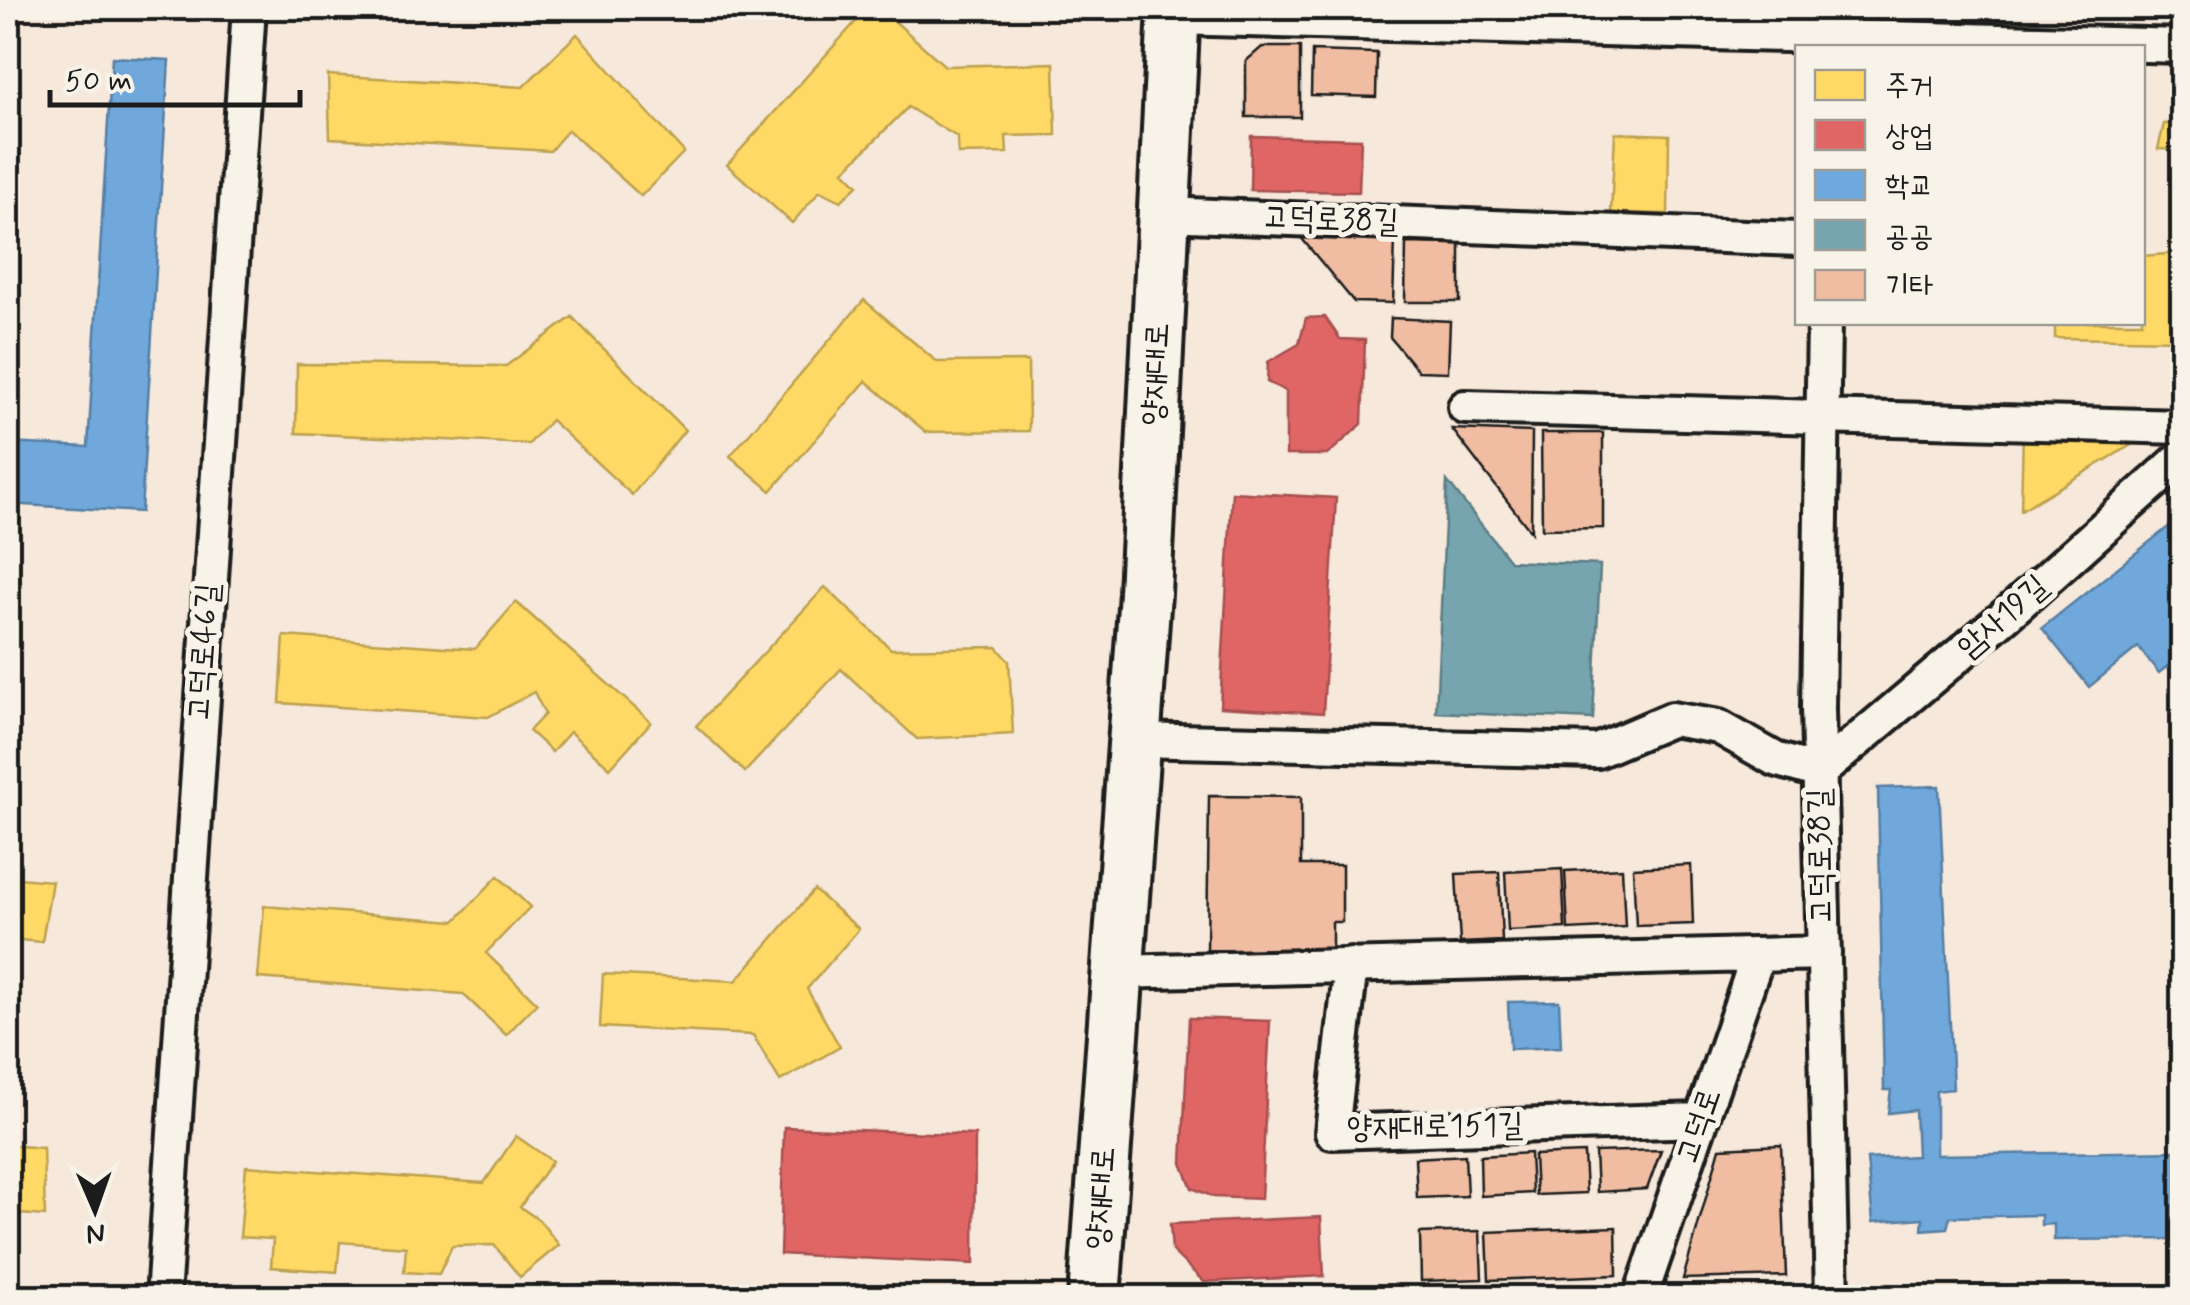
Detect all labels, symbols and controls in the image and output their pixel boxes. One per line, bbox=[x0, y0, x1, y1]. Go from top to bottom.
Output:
scale bar bbox=[50, 45, 300, 107]
legend bbox=[1795, 45, 2145, 325]
text: 50 m bbox=[65, 62, 132, 101]
text: 주거 bbox=[1885, 67, 1933, 106]
text: 상업 bbox=[1885, 117, 1933, 156]
text: 학교 bbox=[1885, 167, 1933, 206]
street label: 고덕로38길 bbox=[1263, 197, 1399, 243]
text: 공공 bbox=[1885, 217, 1933, 256]
text: 기타 bbox=[1885, 267, 1933, 306]
street label: 양재대로 bbox=[1132, 321, 1180, 427]
street label: 암사19길 bbox=[1949, 566, 2057, 668]
street label: 고덕로46길 bbox=[178, 582, 230, 722]
street label: 고덕로38길 bbox=[1799, 788, 1843, 924]
street label: 고덕로 bbox=[1667, 1083, 1731, 1169]
street label: 양재대로151길 bbox=[1346, 1104, 1524, 1150]
street label: 양재대로 bbox=[1076, 1145, 1126, 1251]
north arrow bbox=[45, 1160, 145, 1260]
text: N bbox=[86, 1214, 106, 1251]

